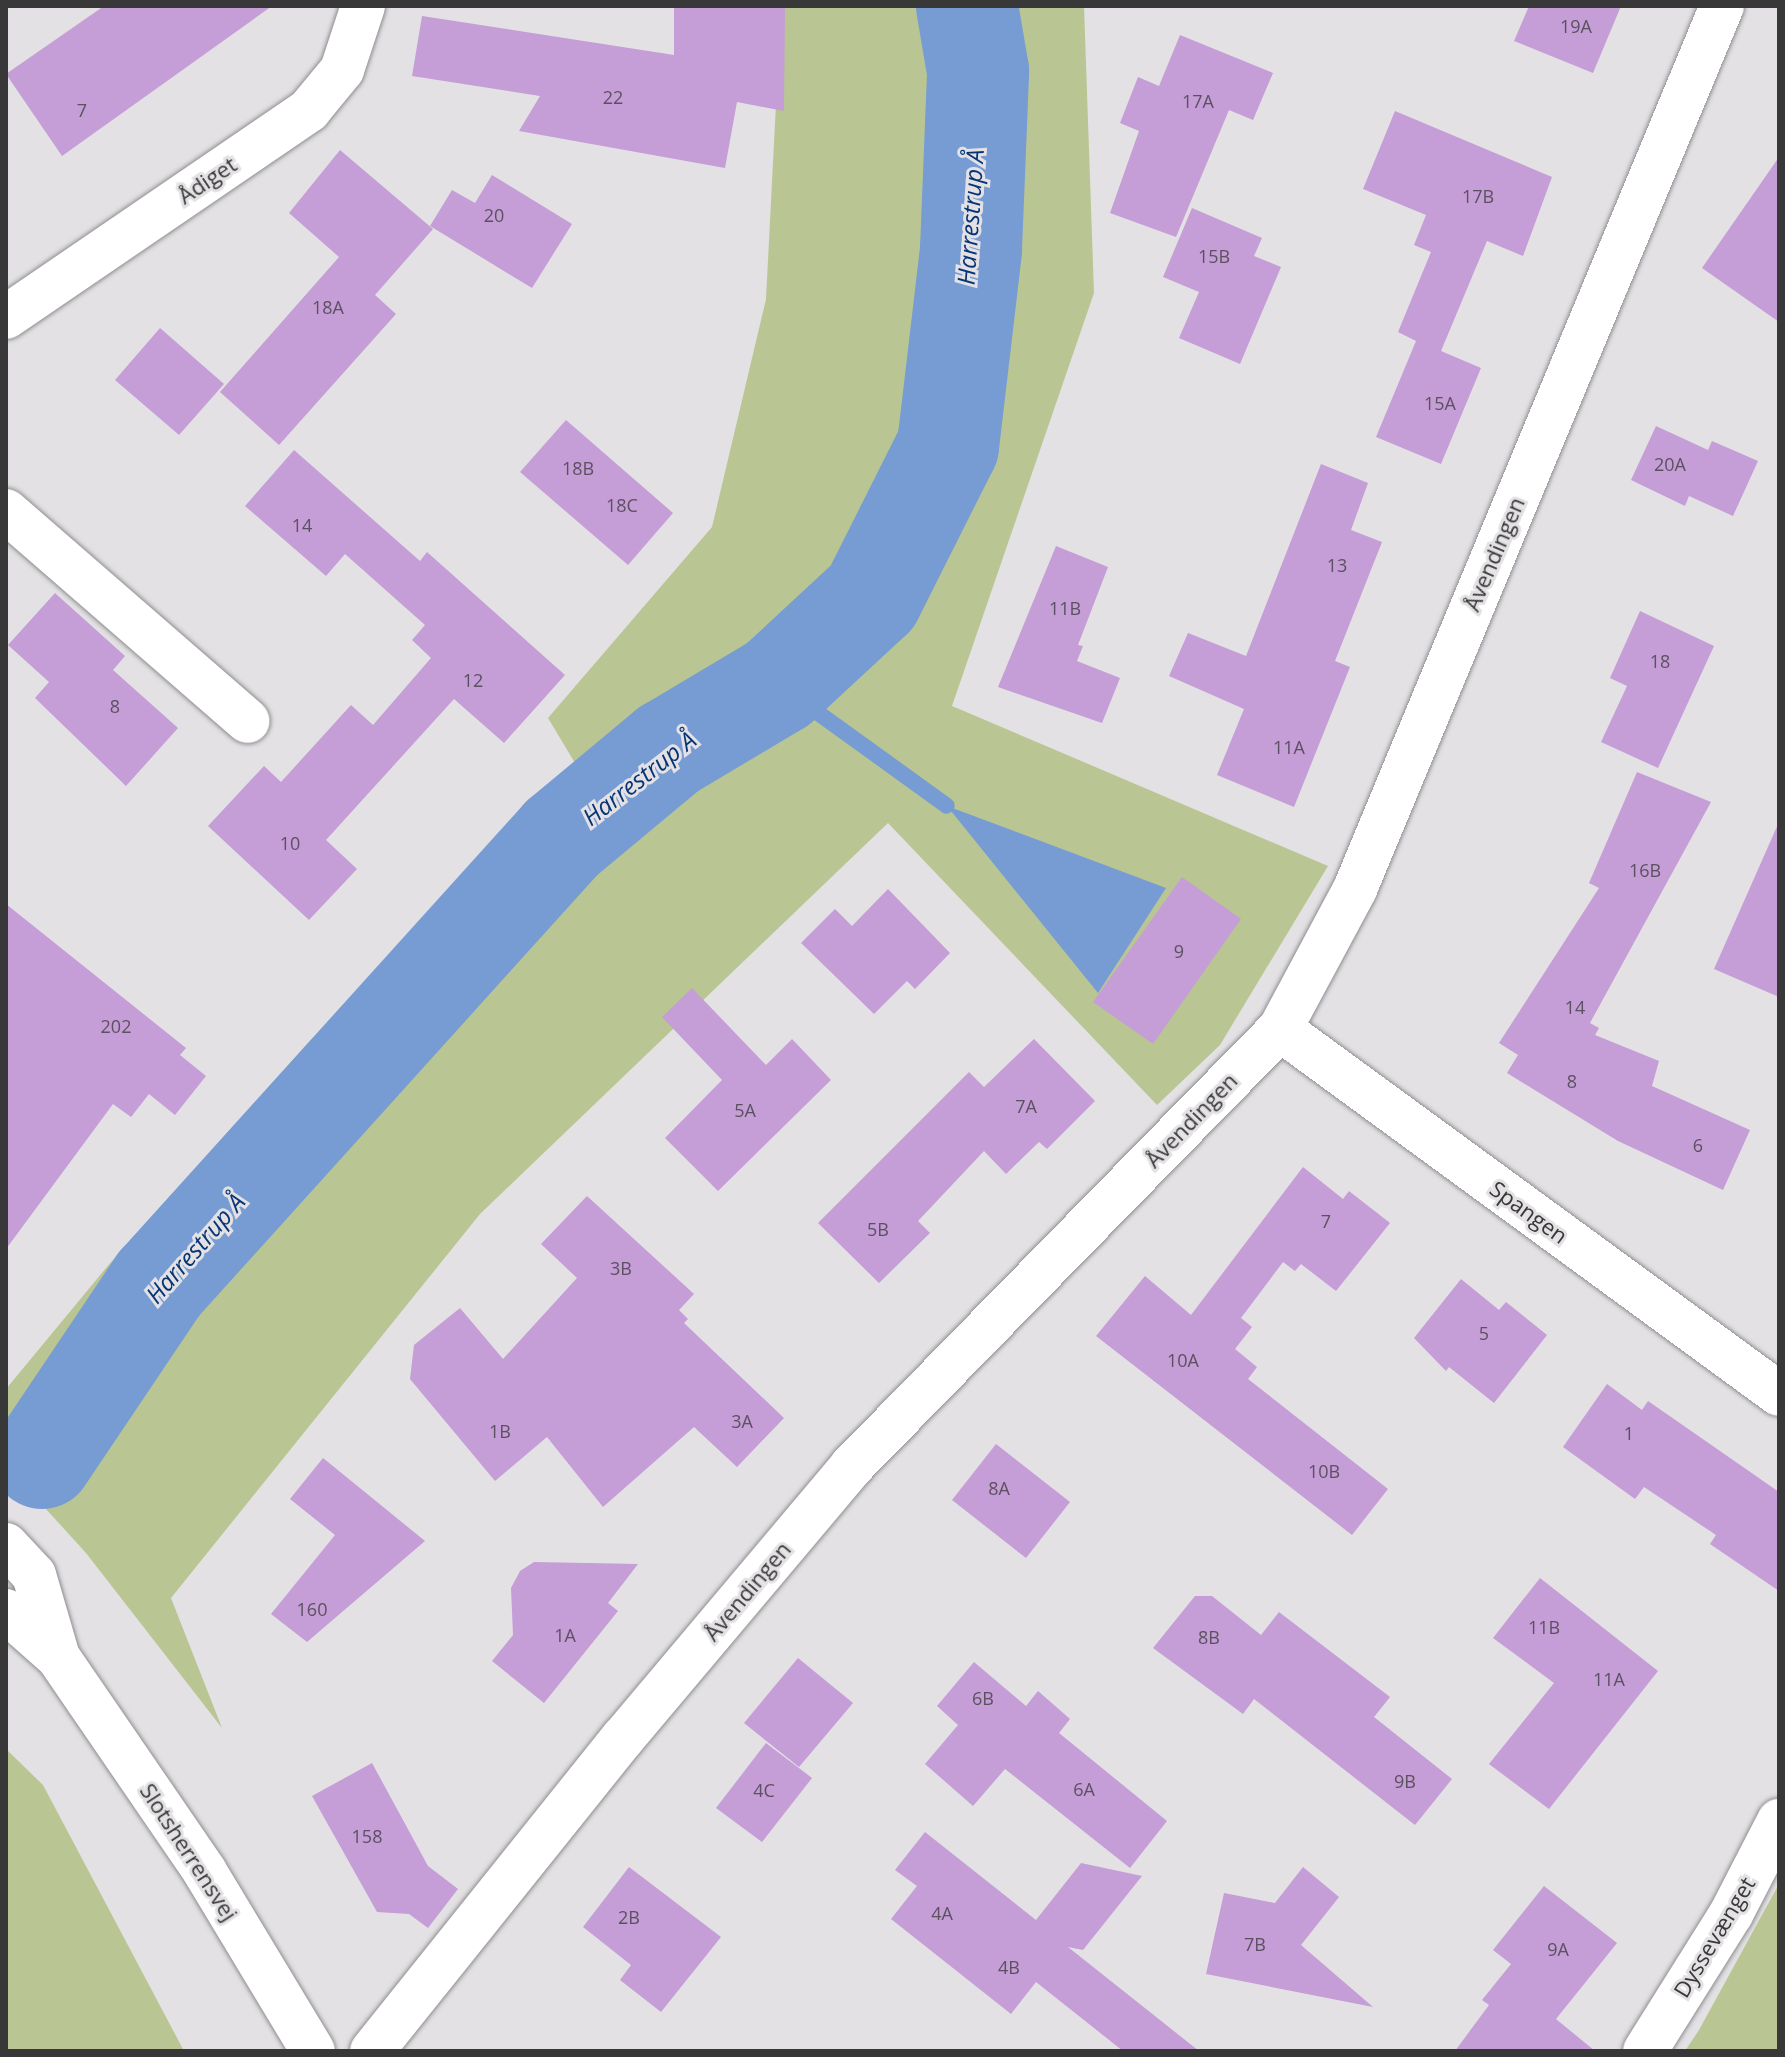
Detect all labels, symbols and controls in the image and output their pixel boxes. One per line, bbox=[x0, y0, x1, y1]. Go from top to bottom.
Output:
house number: 19A bbox=[1560, 15, 1592, 37]
house number: 22 bbox=[603, 86, 623, 108]
house number: 17A bbox=[1182, 90, 1214, 112]
house number: 7 bbox=[77, 99, 87, 121]
water label: Harrestrup Å bbox=[951, 148, 989, 286]
street label: Ådiget bbox=[173, 151, 241, 209]
house number: 17B bbox=[1462, 185, 1494, 207]
house number: 20 bbox=[484, 204, 504, 226]
house number: 15B bbox=[1198, 245, 1230, 267]
house number: 18A bbox=[312, 296, 344, 318]
house number: 15A bbox=[1424, 392, 1456, 414]
house number: 20A bbox=[1654, 453, 1686, 475]
house number: 18B bbox=[562, 457, 594, 479]
street label: Åvendingen bbox=[1458, 493, 1530, 615]
house number: 18C bbox=[606, 494, 638, 516]
house number: 14 bbox=[292, 514, 312, 536]
house number: 13 bbox=[1327, 554, 1347, 576]
house number: 11B bbox=[1049, 597, 1081, 619]
house number: 18 bbox=[1650, 650, 1670, 672]
house number: 12 bbox=[463, 669, 483, 691]
house number: 8 bbox=[110, 695, 120, 717]
water label: Harrestrup Å bbox=[577, 725, 701, 831]
house number: 11A bbox=[1273, 736, 1305, 758]
house number: 10 bbox=[280, 832, 300, 854]
house number: 16B bbox=[1629, 859, 1661, 881]
house number: 9 bbox=[1174, 940, 1184, 962]
house number: 14 bbox=[1565, 996, 1585, 1018]
house number: 202 bbox=[101, 1015, 131, 1037]
street label: Åvendingen bbox=[1139, 1067, 1243, 1173]
house number: 8 bbox=[1567, 1070, 1577, 1092]
house number: 7A bbox=[1015, 1095, 1037, 1117]
house number: 5A bbox=[734, 1099, 756, 1121]
house number: 6 bbox=[1693, 1134, 1703, 1156]
street label: Spangen bbox=[1485, 1175, 1573, 1249]
water label: Harrestrup Å bbox=[140, 1187, 250, 1309]
house number: 7 bbox=[1321, 1210, 1331, 1232]
house number: 5B bbox=[867, 1218, 889, 1240]
house number: 3B bbox=[610, 1257, 632, 1279]
house number: 5 bbox=[1479, 1322, 1489, 1344]
house number: 10A bbox=[1167, 1349, 1199, 1371]
house number: 3A bbox=[731, 1410, 753, 1432]
house number: 1B bbox=[489, 1420, 511, 1442]
house number: 1 bbox=[1624, 1422, 1634, 1444]
house number: 10B bbox=[1308, 1460, 1340, 1482]
house number: 8A bbox=[988, 1477, 1010, 1499]
street label: Åvendingen bbox=[698, 1536, 796, 1646]
house number: 160 bbox=[297, 1598, 327, 1620]
house number: 11B bbox=[1528, 1616, 1560, 1638]
house number: 1A bbox=[554, 1624, 576, 1646]
house number: 8B bbox=[1198, 1626, 1220, 1648]
house number: 11A bbox=[1593, 1668, 1625, 1690]
house number: 6B bbox=[972, 1687, 994, 1709]
house number: 9B bbox=[1394, 1770, 1416, 1792]
street label: Slotsherrensvej bbox=[135, 1778, 243, 1926]
house number: 6A bbox=[1073, 1778, 1095, 1800]
house number: 4C bbox=[753, 1779, 775, 1801]
house number: 158 bbox=[352, 1825, 382, 1847]
street label: Dyssevænget bbox=[1668, 1872, 1760, 2002]
house number: 4A bbox=[931, 1902, 953, 1924]
house number: 2B bbox=[618, 1906, 640, 1928]
house number: 7B bbox=[1244, 1933, 1266, 1955]
house number: 9A bbox=[1547, 1938, 1569, 1960]
house number: 4B bbox=[998, 1956, 1020, 1978]

